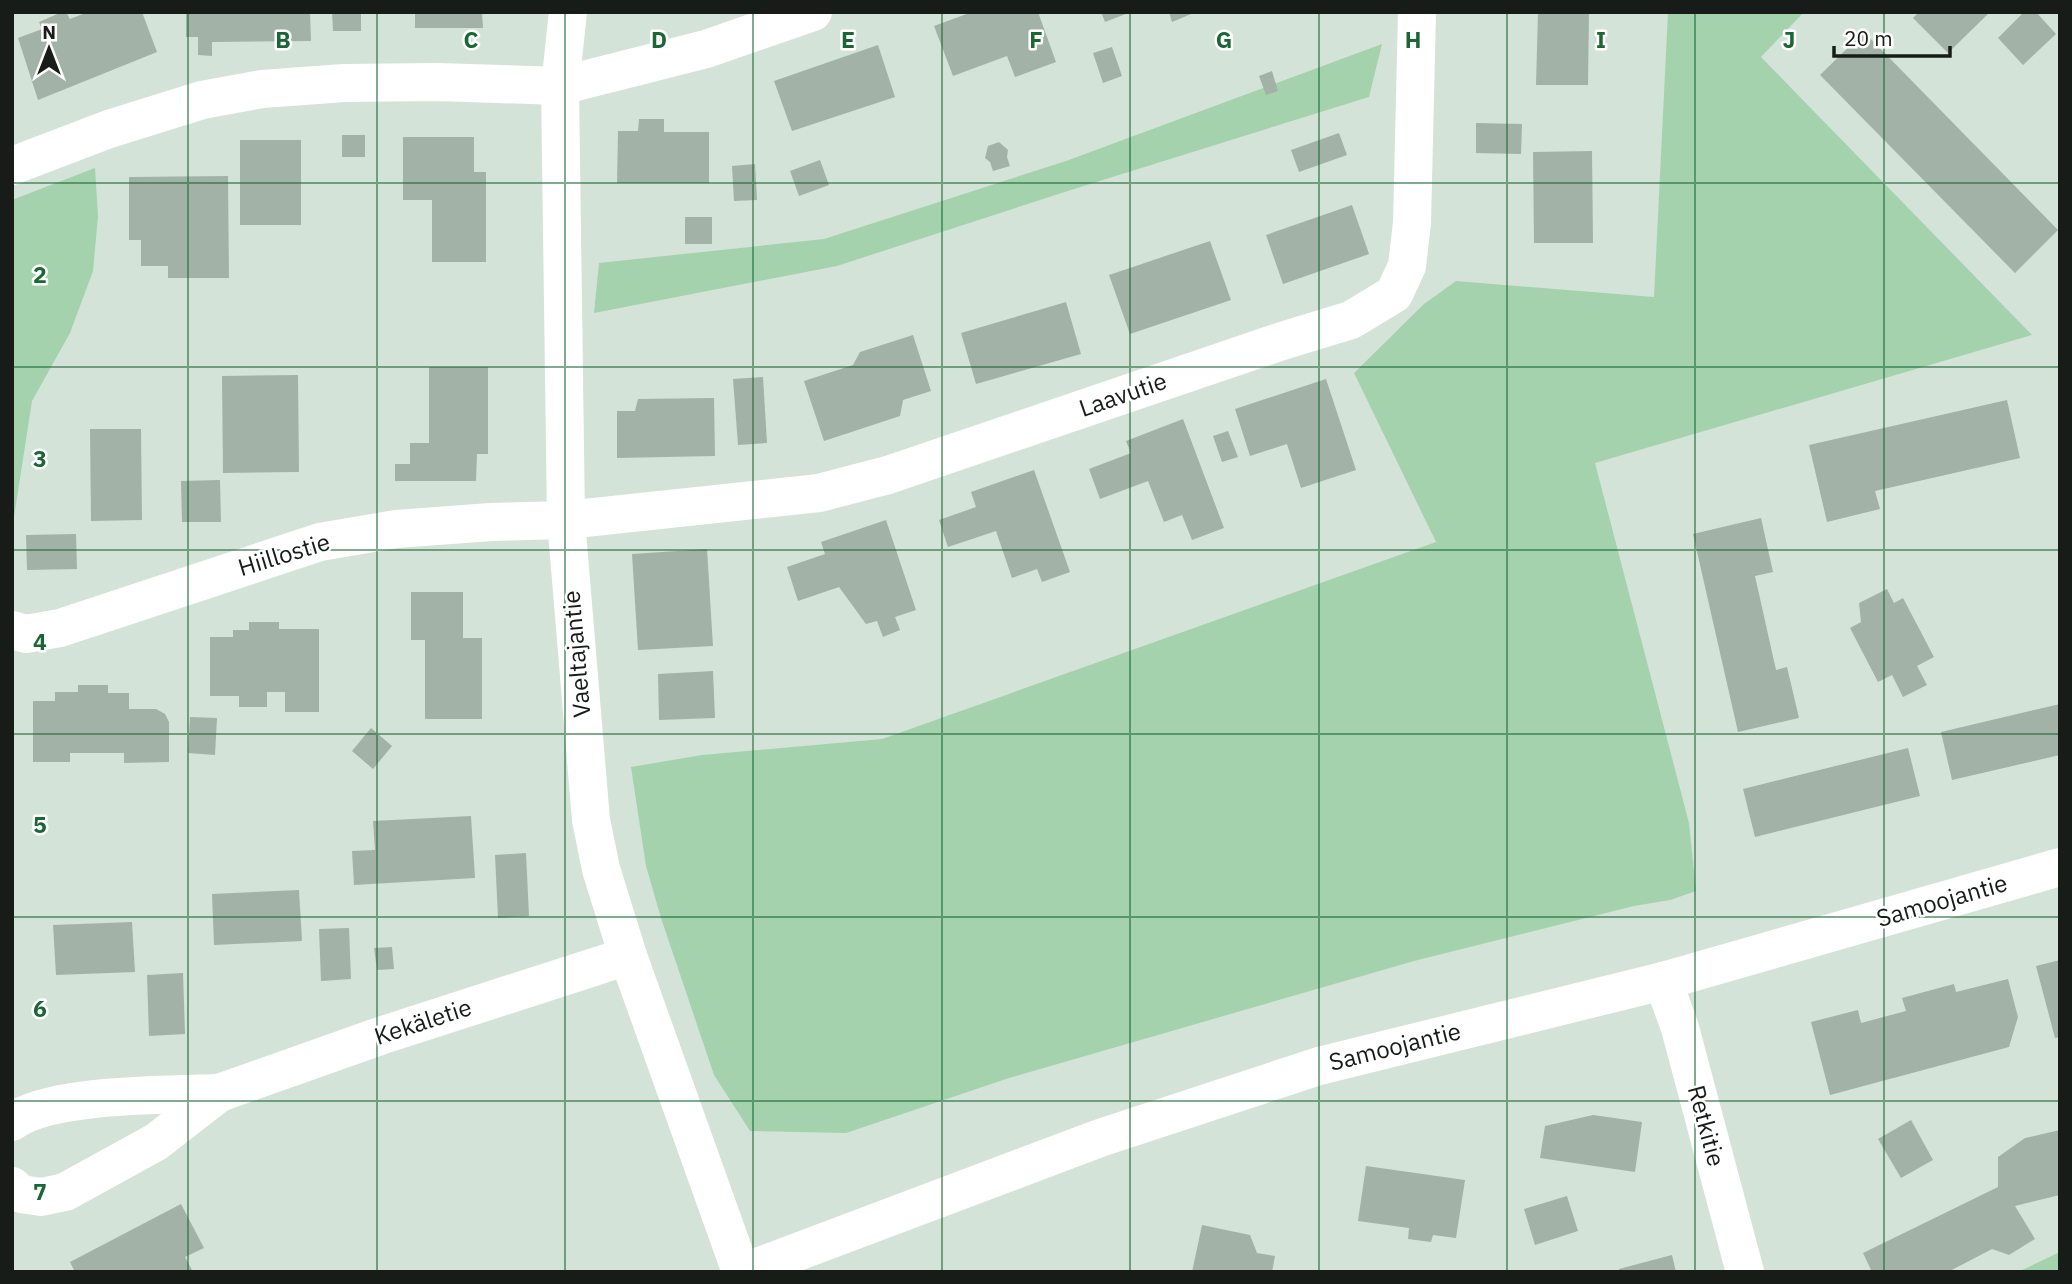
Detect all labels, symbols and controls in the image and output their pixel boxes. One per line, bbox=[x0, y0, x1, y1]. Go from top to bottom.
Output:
north arrow bbox=[14, 14, 84, 84]
scale bar bbox=[1834, 14, 1950, 58]
text: N bbox=[42, 20, 56, 44]
text: B bbox=[275, 24, 291, 54]
text: C bbox=[464, 24, 479, 54]
text: D bbox=[651, 24, 667, 54]
text: E bbox=[841, 24, 855, 54]
text: F bbox=[1029, 24, 1043, 54]
text: G bbox=[1216, 24, 1232, 54]
text: H bbox=[1405, 24, 1421, 54]
text: I bbox=[1596, 24, 1606, 54]
text: J bbox=[1783, 24, 1795, 54]
text: 20 m bbox=[1844, 24, 1893, 52]
text: 2 bbox=[33, 259, 47, 289]
street label: Laavutie bbox=[1075, 364, 1171, 424]
text: 3 bbox=[33, 443, 47, 473]
street label: Hiillostie bbox=[234, 525, 334, 583]
street label: Vaeltajantie bbox=[555, 589, 598, 719]
text: 4 bbox=[33, 626, 47, 656]
text: 5 bbox=[33, 809, 47, 839]
street label: Samoojantie bbox=[1873, 866, 2011, 934]
street label: Kekäletie bbox=[370, 990, 475, 1052]
text: 6 bbox=[33, 993, 47, 1023]
street label: Samoojantie bbox=[1326, 1014, 1464, 1078]
street label: Retkitie bbox=[1681, 1082, 1733, 1170]
text: 7 bbox=[33, 1176, 47, 1206]

